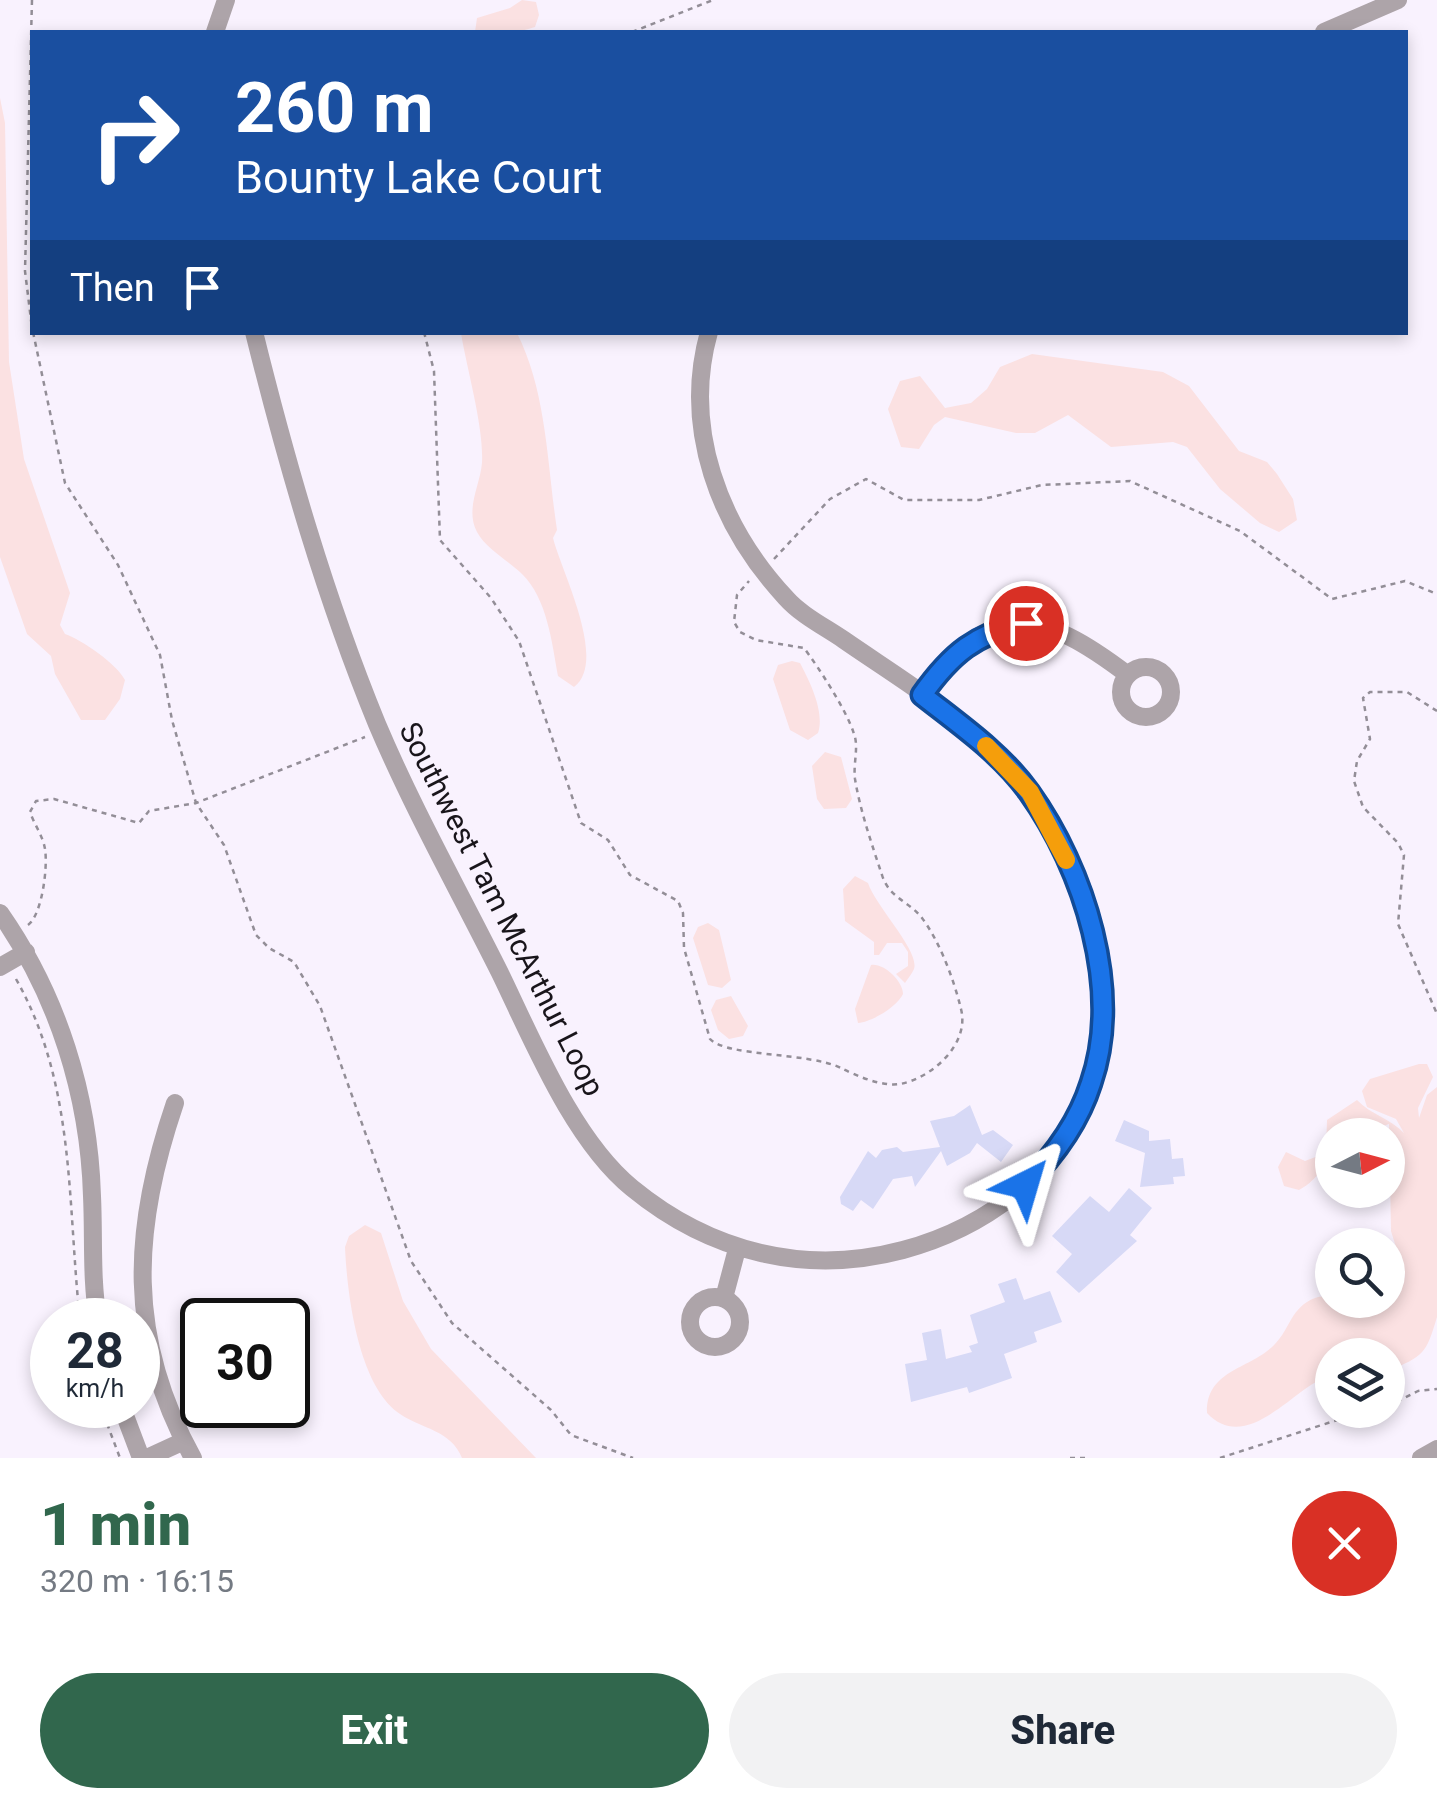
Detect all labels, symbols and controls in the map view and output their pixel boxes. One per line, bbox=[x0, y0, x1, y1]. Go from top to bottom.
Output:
text: 260 m bbox=[235, 67, 434, 149]
icon: right bbox=[70, 70, 200, 200]
text: Bounty Lake Court bbox=[235, 151, 602, 204]
icon: arrive bbox=[175, 260, 230, 315]
text: Then bbox=[70, 266, 155, 310]
pin bbox=[984, 581, 1069, 666]
icon: arrive bbox=[999, 596, 1054, 651]
street label: Southwest Tam McArthur Loop bbox=[392, 716, 612, 1102]
north arrow bbox=[1315, 1118, 1405, 1208]
map controls bbox=[1315, 1118, 1405, 1428]
position arrow bbox=[973, 1133, 1077, 1237]
button: search bbox=[1315, 1228, 1405, 1318]
speed limit sign: 30 bbox=[180, 1298, 310, 1428]
text: 28 bbox=[66, 1322, 124, 1380]
button: layers bbox=[1315, 1338, 1405, 1428]
text: km/h bbox=[66, 1374, 124, 1403]
text: 1 min bbox=[40, 1489, 191, 1560]
button: close bbox=[1292, 1491, 1397, 1596]
text: 320 m · 16:15 bbox=[40, 1562, 234, 1600]
button: Exit bbox=[40, 1673, 709, 1788]
button: Share bbox=[729, 1673, 1397, 1788]

